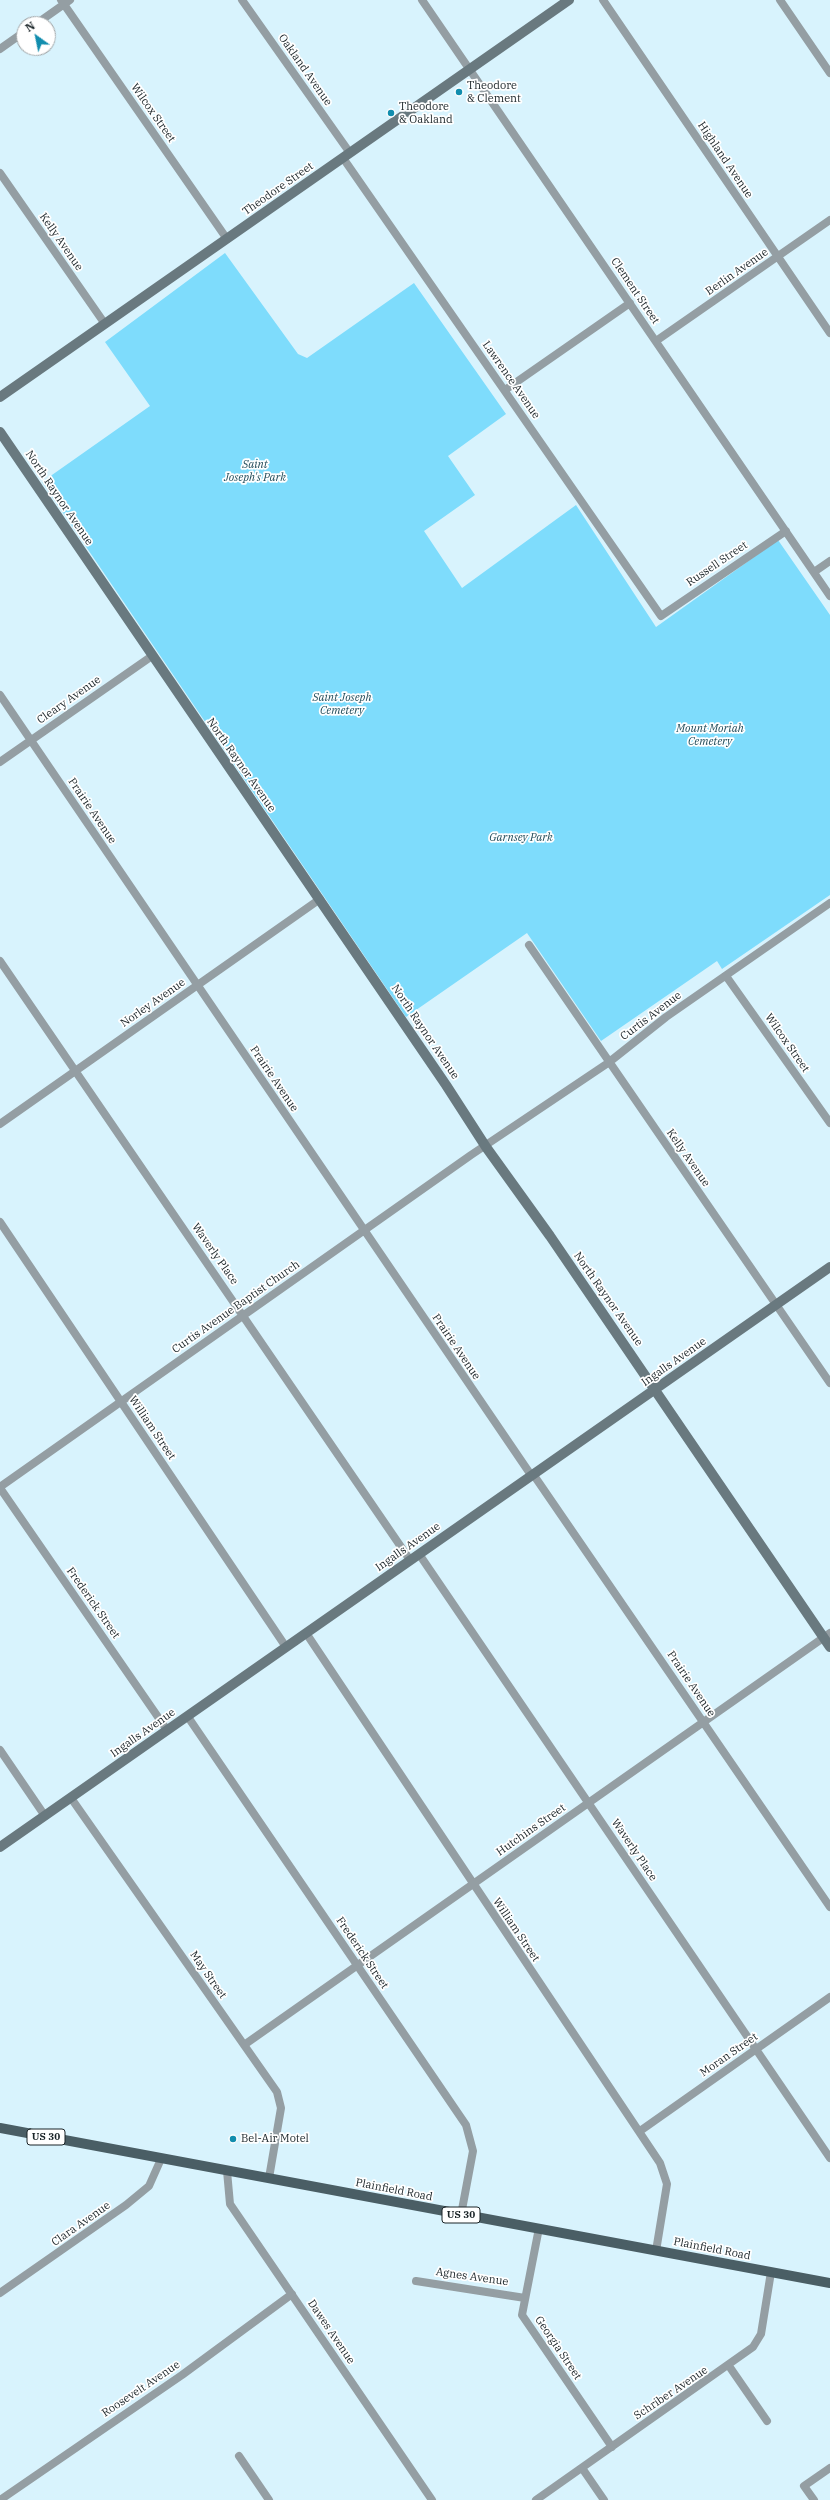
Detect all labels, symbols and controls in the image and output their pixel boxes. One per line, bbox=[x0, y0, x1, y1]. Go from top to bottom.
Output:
north arrow bbox=[16, 16, 56, 56]
text: N bbox=[23, 19, 37, 35]
street label: Oakland Avenue bbox=[275, 32, 335, 108]
place label: Theodore & Clement bbox=[467, 79, 521, 105]
street label: Wilcox Street bbox=[128, 81, 178, 145]
marker: Theodore & Clement bbox=[454, 87, 464, 97]
place label: Theodore & Oakland bbox=[399, 100, 453, 126]
marker: Theodore & Oakland bbox=[386, 108, 396, 118]
street label: Highland Avenue bbox=[695, 119, 755, 201]
street label: Theodore Street bbox=[240, 160, 316, 218]
street label: Kelly Avenue bbox=[36, 211, 86, 273]
street label: Berlin Avenue bbox=[703, 246, 771, 298]
street label: Clement Street bbox=[608, 255, 662, 327]
street label: Lawrence Avenue bbox=[479, 339, 543, 421]
street label: North Raynor Avenue bbox=[22, 448, 96, 548]
park label: Saint Joseph's Park bbox=[224, 458, 286, 484]
street label: Russell Street bbox=[684, 539, 750, 589]
street label: Cleary Avenue bbox=[35, 673, 103, 727]
park label: Saint Joseph Cemetery bbox=[313, 691, 371, 717]
street label: North Raynor Avenue bbox=[204, 716, 278, 814]
park label: Mount Moriah Cemetery bbox=[676, 722, 744, 748]
street label: Prairie Avenue bbox=[65, 776, 119, 846]
park label: Garnsey Park bbox=[489, 831, 553, 845]
street label: Norley Avenue bbox=[118, 976, 188, 1030]
street label: North Raynor Avenue bbox=[388, 982, 462, 1082]
street label: Curtis Avenue bbox=[618, 989, 684, 1043]
street label: Wilcox Street bbox=[762, 1011, 812, 1075]
street label: Prairie Avenue bbox=[247, 1044, 301, 1114]
street label: Kelly Avenue bbox=[663, 1127, 713, 1189]
street label: Waverly Place bbox=[189, 1221, 241, 1287]
street label: North Raynor Avenue bbox=[571, 1250, 645, 1348]
street label: Curtis Avenue Baptist Church bbox=[170, 1258, 302, 1356]
street label: Prairie Avenue bbox=[429, 1312, 483, 1382]
street label: Ingalls Avenue bbox=[639, 1335, 709, 1389]
street label: William Street bbox=[126, 1394, 178, 1462]
street label: Ingalls Avenue bbox=[373, 1520, 443, 1574]
street label: Frederick Street bbox=[64, 1565, 122, 1641]
street label: Prairie Avenue bbox=[664, 1649, 718, 1719]
street label: Ingalls Avenue bbox=[108, 1706, 178, 1760]
street label: Hutchins Street bbox=[494, 1801, 568, 1859]
street label: Waverly Place bbox=[608, 1817, 660, 1883]
street label: William Street bbox=[490, 1896, 542, 1964]
street label: Frederick Street bbox=[333, 1915, 391, 1991]
street label: May Street bbox=[187, 1949, 229, 2001]
street label: Moran Street bbox=[698, 2030, 760, 2080]
road number: US 30 bbox=[27, 2129, 65, 2145]
place label: Bel-Air Motel bbox=[241, 2132, 309, 2146]
marker: Bel-Air Motel bbox=[228, 2134, 238, 2144]
street label: Plainfield Road bbox=[354, 2176, 434, 2204]
street label: Clara Avenue bbox=[49, 2199, 113, 2249]
road number: US 30 bbox=[442, 2207, 480, 2223]
street label: Plainfield Road bbox=[672, 2235, 752, 2263]
street label: Agnes Avenue bbox=[435, 2265, 509, 2289]
street label: Dawes Avenue bbox=[305, 2297, 357, 2367]
street label: Georgia Street bbox=[532, 2314, 584, 2382]
street label: Roosevelt Avenue bbox=[100, 2358, 182, 2420]
street label: Schriber Avenue bbox=[632, 2363, 710, 2423]

